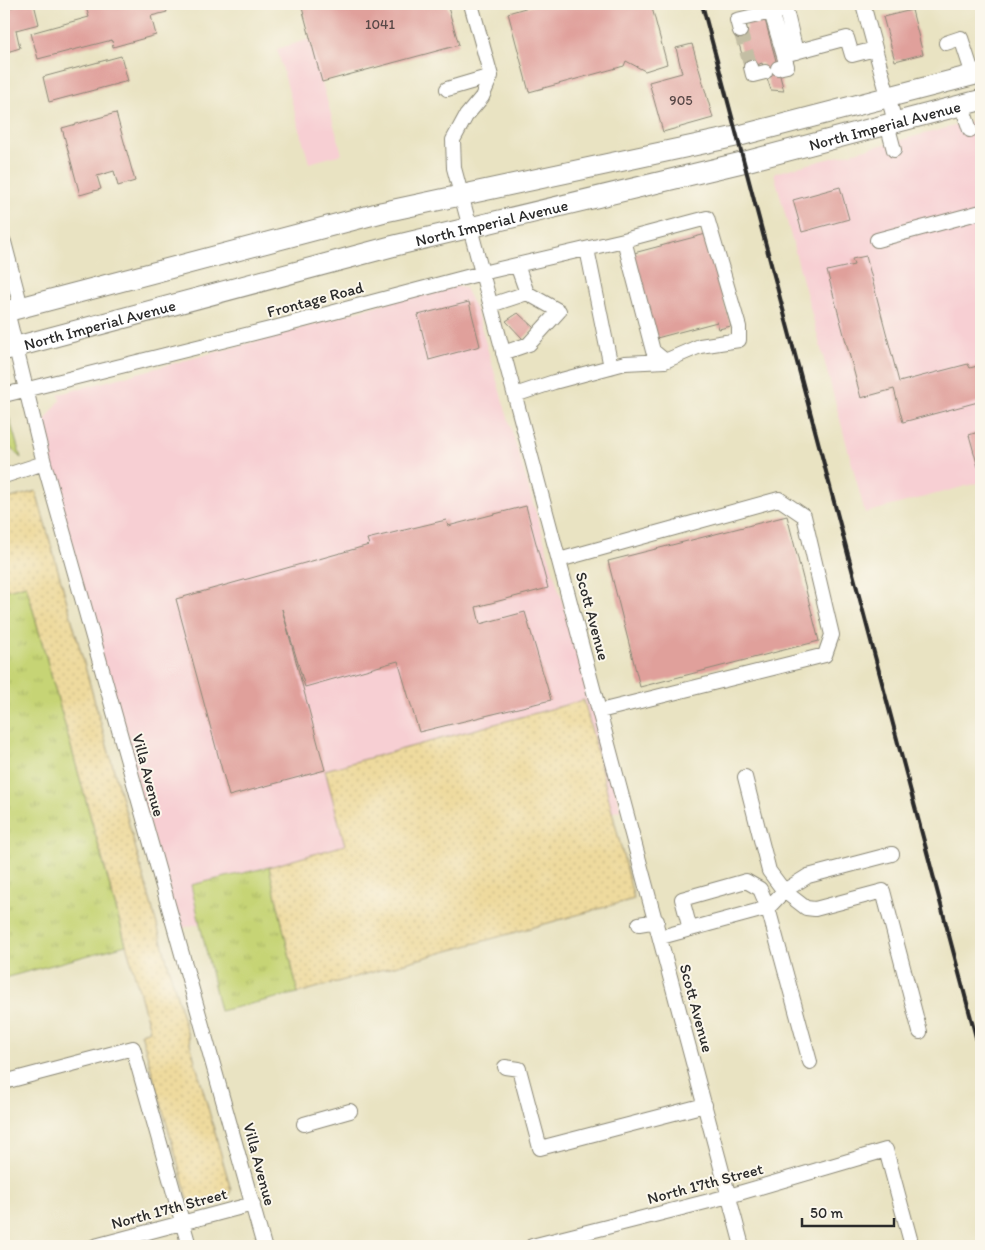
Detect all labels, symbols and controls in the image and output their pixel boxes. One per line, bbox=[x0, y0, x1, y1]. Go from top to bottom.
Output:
house number: 1041 bbox=[365, 16, 396, 33]
house number: 905 bbox=[669, 92, 693, 109]
street label: North Imperial Avenue bbox=[807, 97, 963, 155]
street label: North Imperial Avenue bbox=[413, 195, 570, 250]
street label: Frontage Road bbox=[265, 277, 366, 321]
street label: North Imperial Avenue bbox=[22, 295, 178, 354]
street label: Scott Avenue bbox=[572, 570, 613, 662]
street label: Villa Avenue bbox=[128, 732, 169, 819]
street label: Scott Avenue bbox=[676, 962, 717, 1054]
street label: Villa Avenue bbox=[239, 1121, 280, 1208]
street label: North 17th Street bbox=[645, 1159, 765, 1208]
street label: North 17th Street bbox=[109, 1184, 229, 1233]
scale bar bbox=[802, 1195, 895, 1227]
text: 50 m bbox=[810, 1204, 843, 1222]

